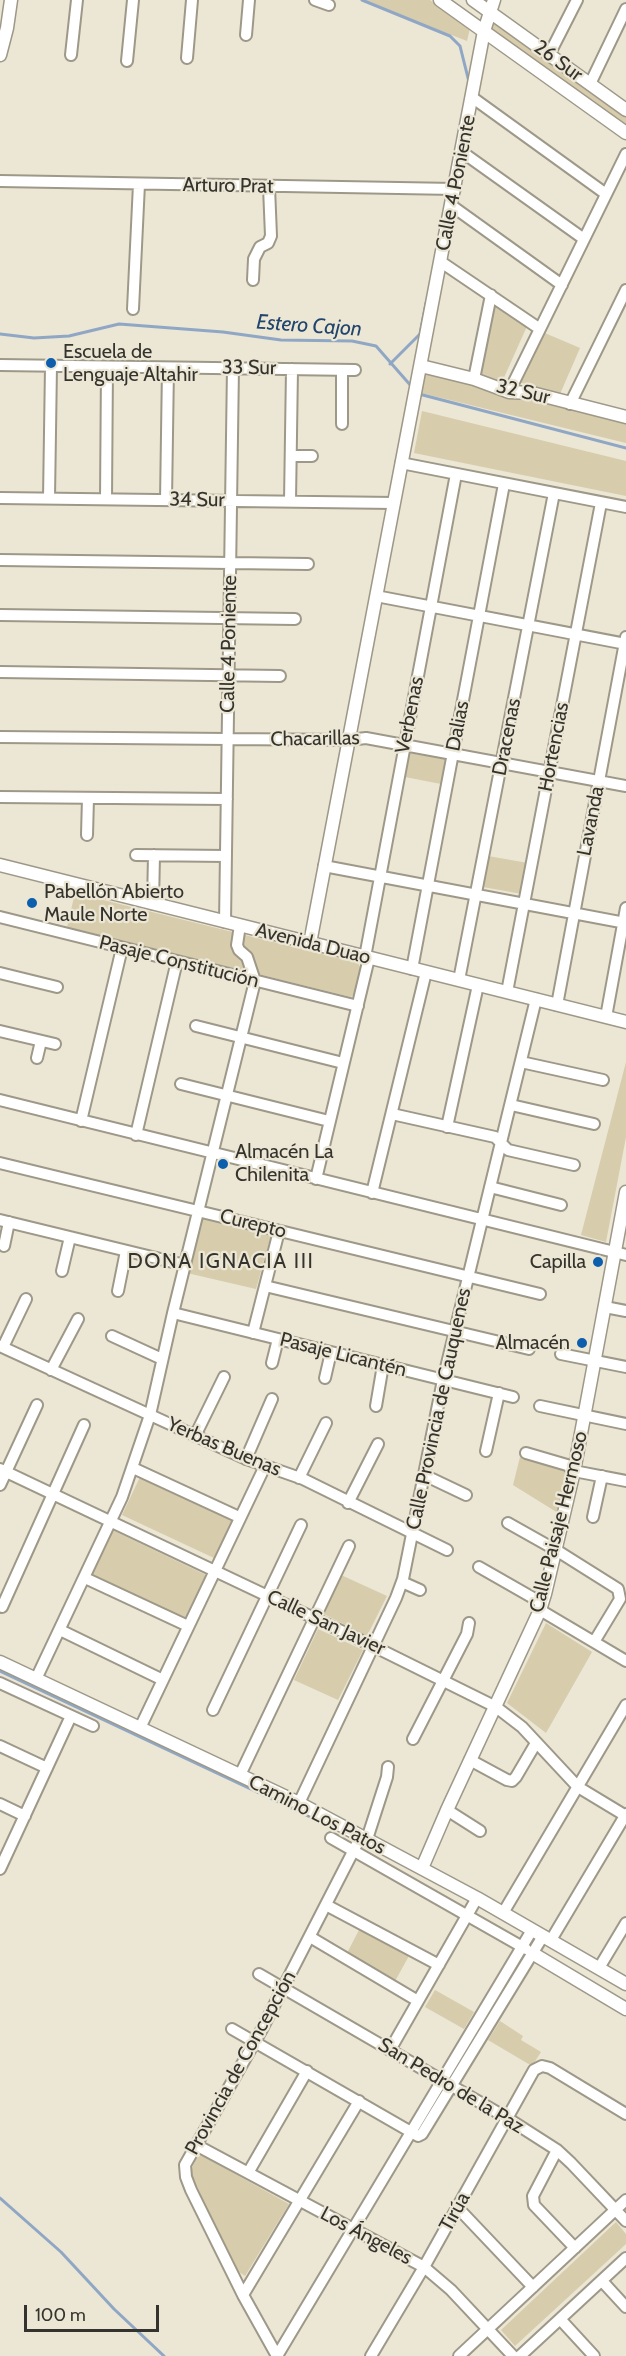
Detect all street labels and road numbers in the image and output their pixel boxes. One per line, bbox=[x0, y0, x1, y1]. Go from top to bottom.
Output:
street label: 26 Sur bbox=[529, 35, 587, 87]
street label: Calle 4 Poniente bbox=[431, 113, 481, 253]
street label: Arturo Prat bbox=[182, 173, 274, 199]
street label: 33 Sur bbox=[222, 356, 276, 380]
street label: 32 Sur bbox=[494, 374, 552, 410]
street label: 34 Sur bbox=[169, 488, 225, 512]
street label: Calle 4 Poniente bbox=[216, 575, 242, 713]
street label: Verbenas bbox=[391, 674, 429, 756]
street label: Dracenas bbox=[488, 696, 526, 778]
street label: Dalias bbox=[441, 699, 475, 753]
street label: Hortencias bbox=[534, 700, 574, 794]
street label: Chacarillas bbox=[270, 726, 360, 752]
street label: Lavanda bbox=[572, 784, 610, 858]
street label: Avenida Duao bbox=[253, 918, 373, 970]
street label: Pasaje Constitución bbox=[97, 931, 261, 993]
street label: Curepto bbox=[217, 1204, 289, 1244]
street label: Calle Provincia de Cauquenes bbox=[402, 1286, 476, 1532]
street label: Pasaje Licantén bbox=[277, 1328, 409, 1382]
street label: Yerbas Buenas bbox=[163, 1412, 285, 1482]
street label: Calle Paisaje Hermoso bbox=[525, 1429, 593, 1615]
street label: Calle San Javier bbox=[263, 1585, 389, 1661]
street label: Camino Los Patos bbox=[245, 1770, 389, 1860]
street label: Provincia de Concepción bbox=[180, 1967, 302, 2159]
street label: San Pedro de la Paz bbox=[374, 2033, 528, 2139]
street label: Tirúa bbox=[435, 2188, 475, 2236]
street label: Los Ángeles bbox=[316, 2202, 416, 2270]

